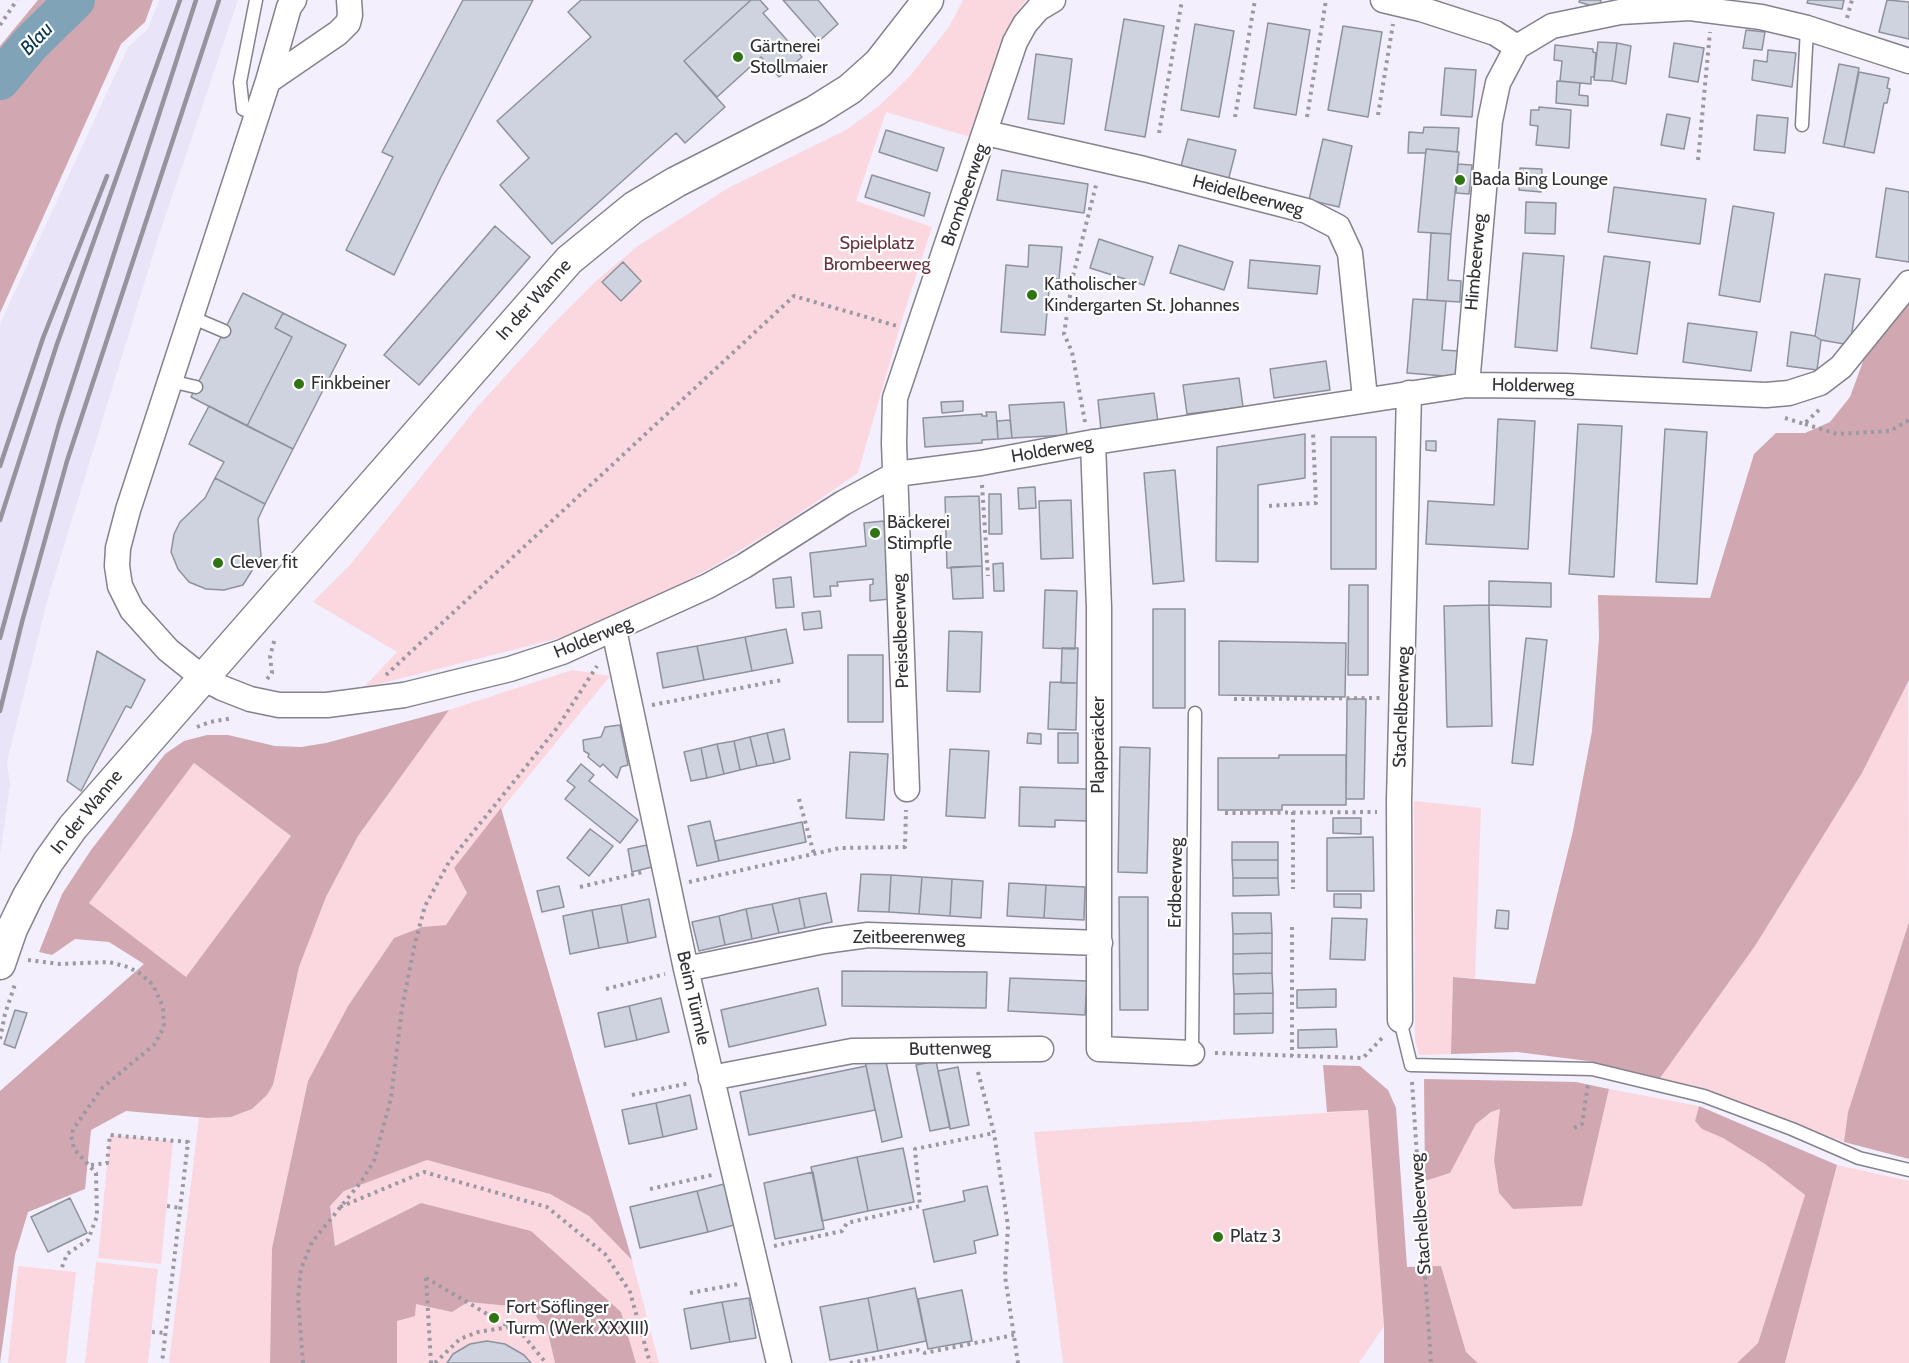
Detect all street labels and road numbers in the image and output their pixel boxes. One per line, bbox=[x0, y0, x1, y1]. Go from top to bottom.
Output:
street label: Brombeerweg bbox=[937, 141, 993, 249]
street label: Heidelbeerweg bbox=[1190, 171, 1306, 221]
street label: Himbeerweg bbox=[1461, 213, 1491, 311]
street label: In der Wanne bbox=[492, 255, 576, 345]
street label: Holderweg bbox=[1492, 374, 1574, 398]
street label: Holderweg bbox=[1009, 432, 1095, 468]
street label: Preiselbeerweg bbox=[888, 573, 914, 689]
street label: Holderweg bbox=[551, 613, 635, 663]
street label: Stachelbeerweg bbox=[1389, 646, 1415, 768]
street label: Plapperäcker bbox=[1088, 696, 1110, 794]
street label: In der Wanne bbox=[47, 766, 127, 858]
street label: Erdbeerweg bbox=[1164, 838, 1188, 928]
street label: Zeitbeerenweg bbox=[853, 927, 965, 949]
street label: Beim Türmle bbox=[672, 949, 714, 1047]
street label: Buttenweg bbox=[909, 1037, 991, 1061]
street label: Stachelbeerweg bbox=[1406, 1153, 1436, 1275]

